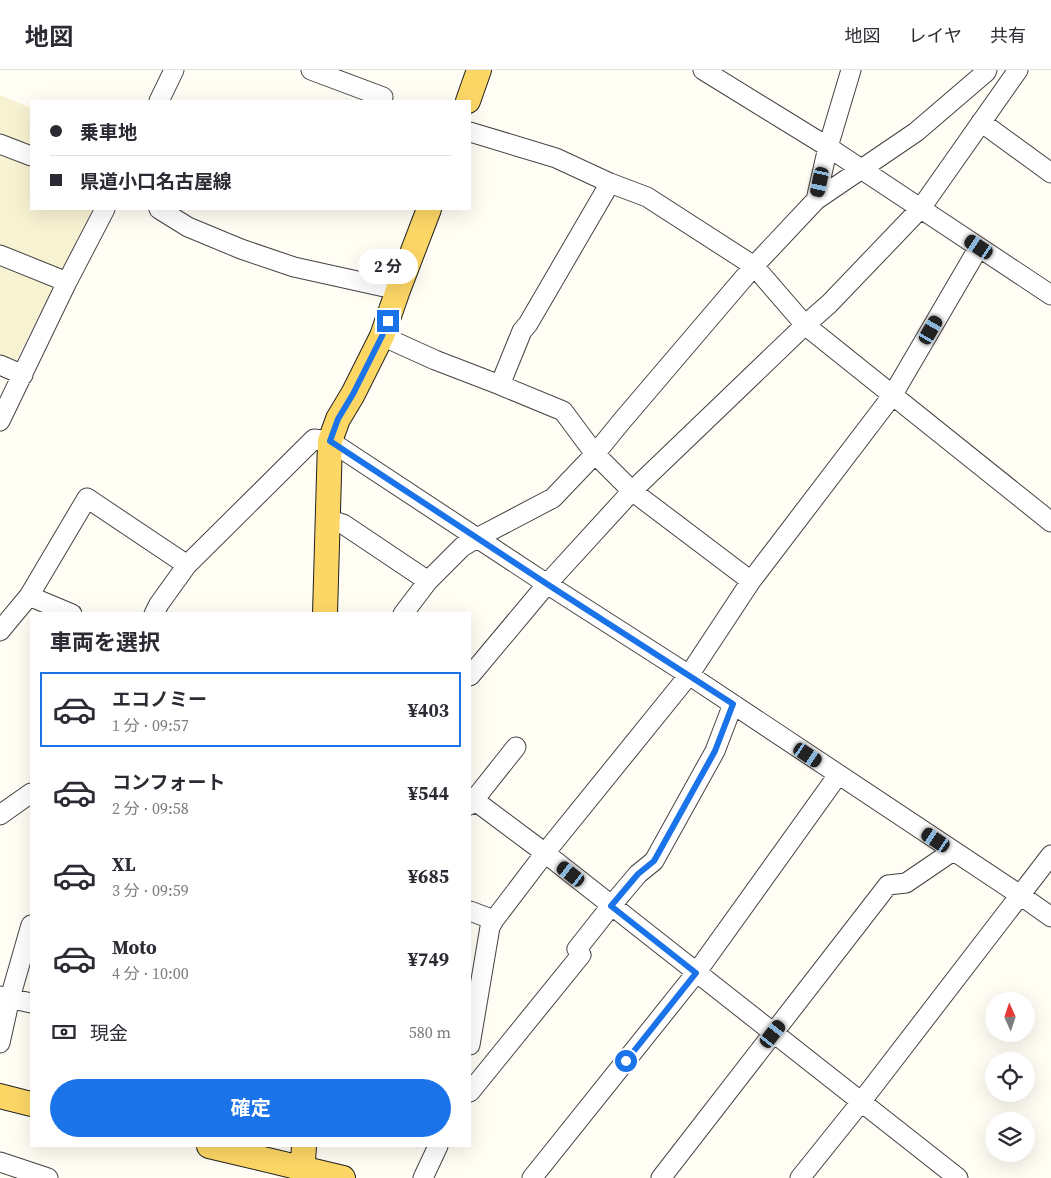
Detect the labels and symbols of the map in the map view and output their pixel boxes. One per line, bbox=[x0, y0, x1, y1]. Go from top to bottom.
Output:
car bbox=[809, 166, 830, 198]
car bbox=[962, 232, 995, 262]
callout: 2 分 bbox=[358, 248, 418, 284]
route end bbox=[377, 310, 399, 332]
car bbox=[917, 313, 944, 347]
car bbox=[791, 740, 824, 770]
car bbox=[919, 825, 952, 855]
car bbox=[554, 859, 587, 889]
north arrow bbox=[985, 992, 1035, 1042]
car bbox=[757, 1018, 788, 1050]
route start bbox=[615, 1050, 637, 1072]

